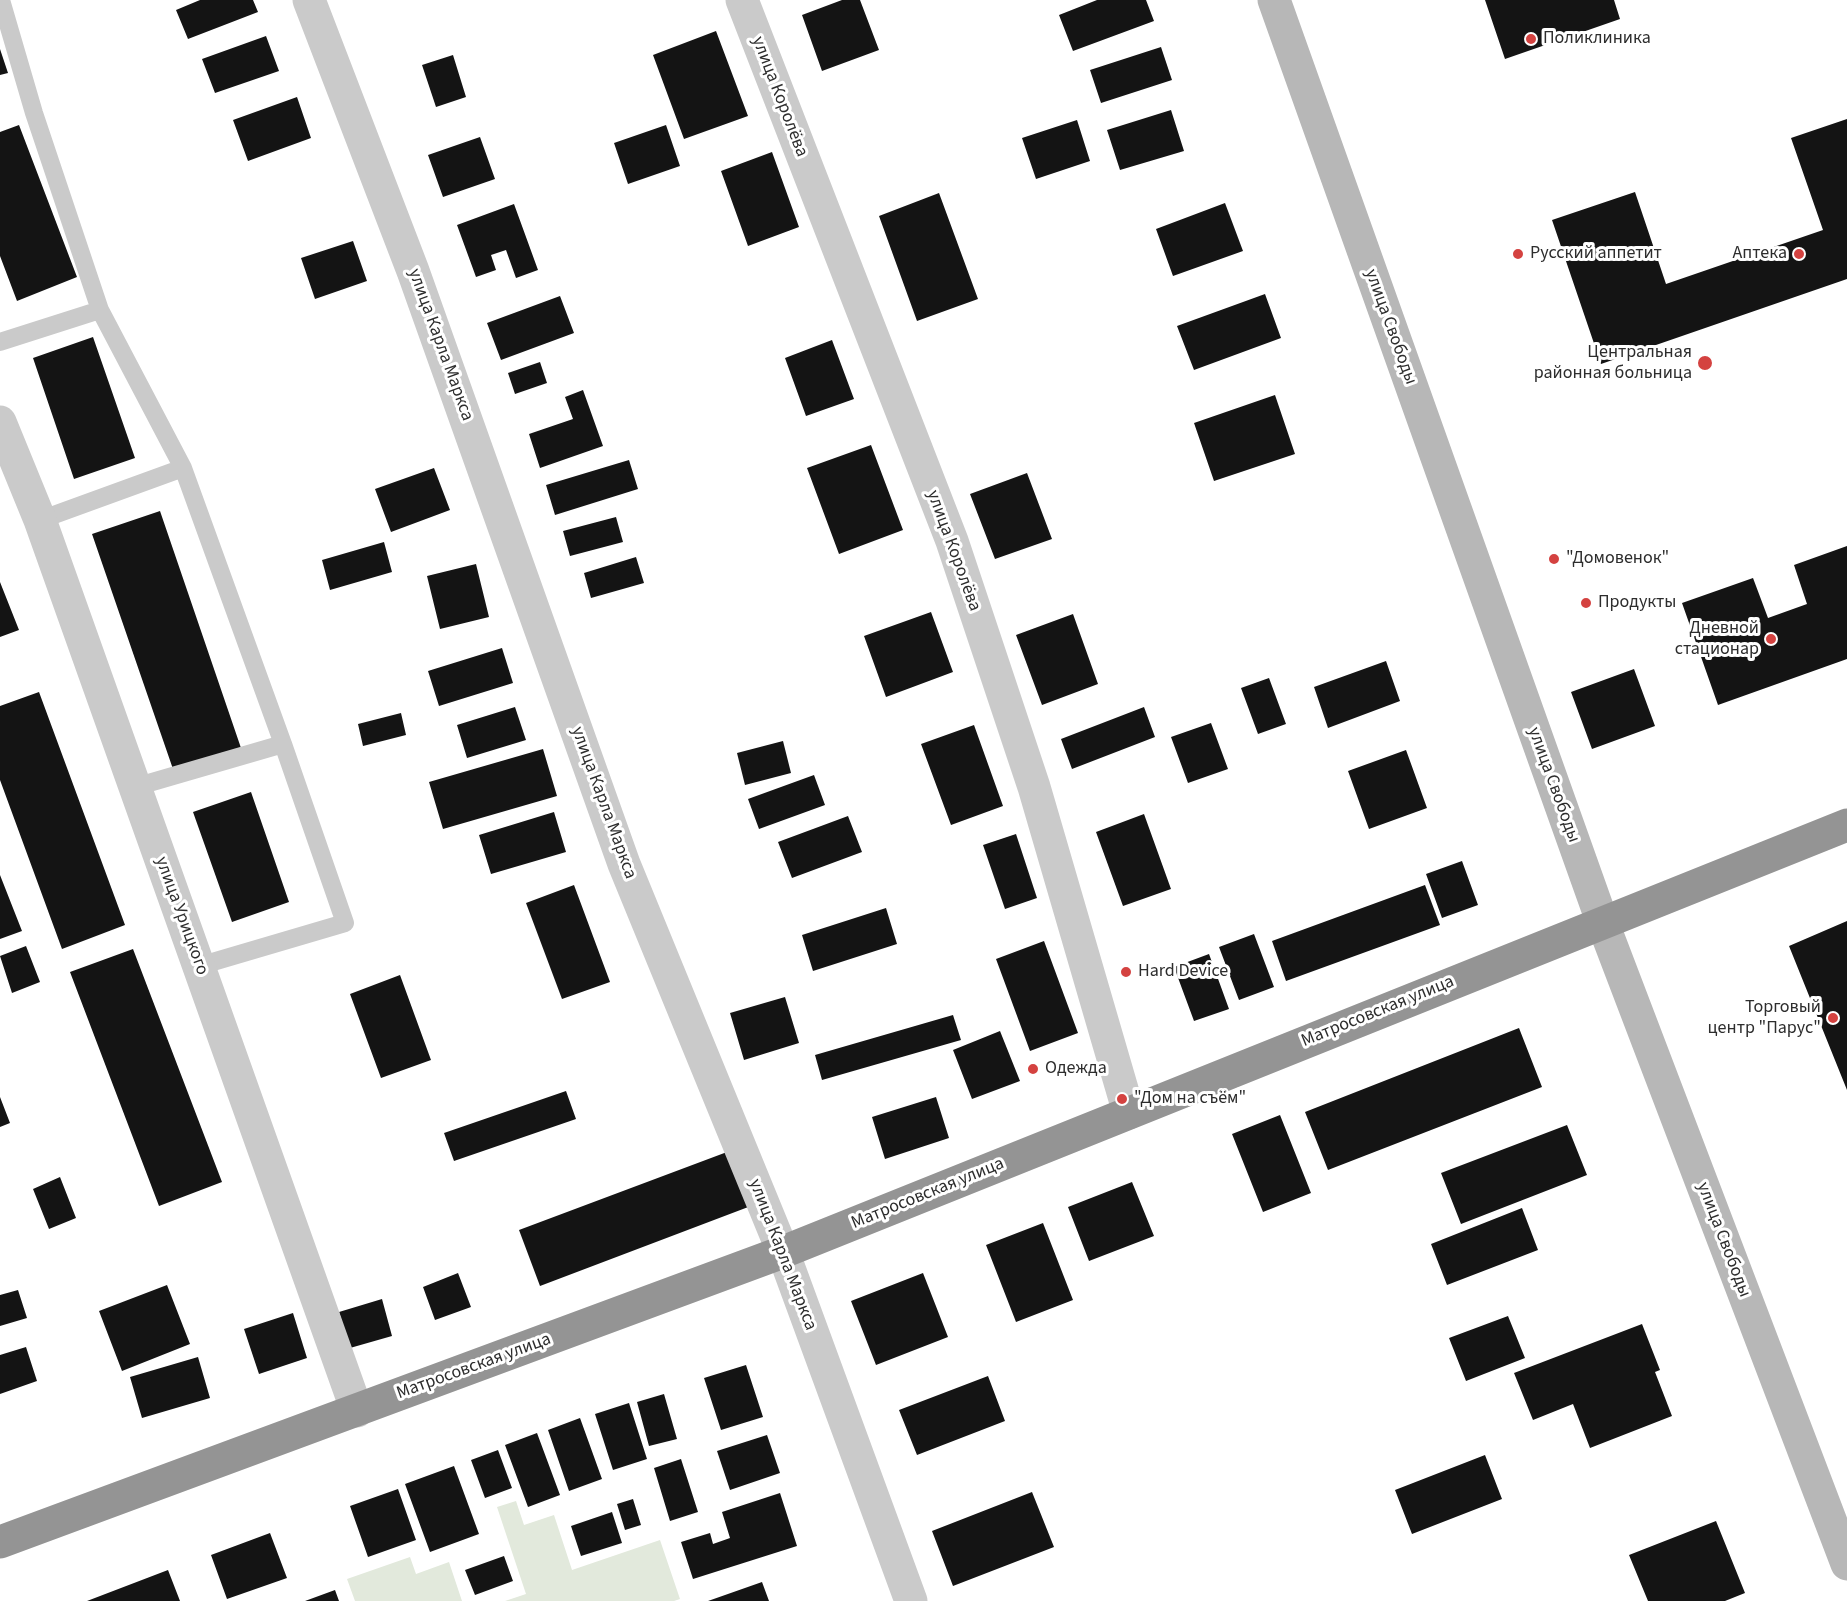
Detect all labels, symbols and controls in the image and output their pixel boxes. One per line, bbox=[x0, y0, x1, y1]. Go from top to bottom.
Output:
place label: Поликлиника bbox=[1543, 28, 1651, 50]
marker: Поликлиника bbox=[1524, 32, 1538, 46]
street label: улица Королёва bbox=[746, 34, 812, 160]
place label: Русский аппетит bbox=[1530, 243, 1662, 265]
place label: Аптека bbox=[1732, 243, 1787, 265]
marker: Русский аппетит bbox=[1511, 247, 1525, 261]
marker: Аптека bbox=[1792, 247, 1806, 261]
street label: улица Карла Маркса bbox=[402, 266, 478, 424]
street label: улица Свободы bbox=[1359, 266, 1421, 388]
place label: Центральная районная больница bbox=[1534, 342, 1692, 385]
marker: Центральная районная больница bbox=[1696, 354, 1714, 372]
street label: улица Королёва bbox=[921, 488, 985, 614]
place label: "Домовенок" bbox=[1566, 548, 1669, 570]
marker: "Домовенок" bbox=[1547, 552, 1561, 566]
place label: Продукты bbox=[1598, 592, 1676, 614]
marker: Продукты bbox=[1579, 596, 1593, 610]
place label: Дневной стационар bbox=[1675, 618, 1759, 660]
marker: Дневной стационар bbox=[1764, 632, 1778, 646]
street label: улица Карла Маркса bbox=[565, 724, 641, 882]
street label: улица Свободы bbox=[1522, 724, 1584, 846]
street label: улица Урицкого bbox=[150, 854, 212, 978]
place label: Hard Device bbox=[1138, 961, 1228, 983]
marker: Hard Device bbox=[1119, 965, 1133, 979]
street label: Матросовская улица bbox=[1299, 972, 1457, 1052]
place label: Торговый центр "Парус" bbox=[1708, 997, 1821, 1040]
marker: Торговый центр "Парус" bbox=[1826, 1011, 1840, 1025]
place label: Одежда bbox=[1045, 1058, 1107, 1080]
marker: Одежда bbox=[1026, 1062, 1040, 1076]
place label: "Дом на съём" bbox=[1134, 1088, 1246, 1110]
marker: "Дом на съём" bbox=[1115, 1092, 1129, 1106]
street label: Матросовская улица bbox=[849, 1154, 1007, 1234]
street label: улица Карла Маркса bbox=[743, 1176, 821, 1334]
street label: улица Свободы bbox=[1691, 1180, 1755, 1300]
street label: Матросовская улица bbox=[394, 1329, 554, 1405]

